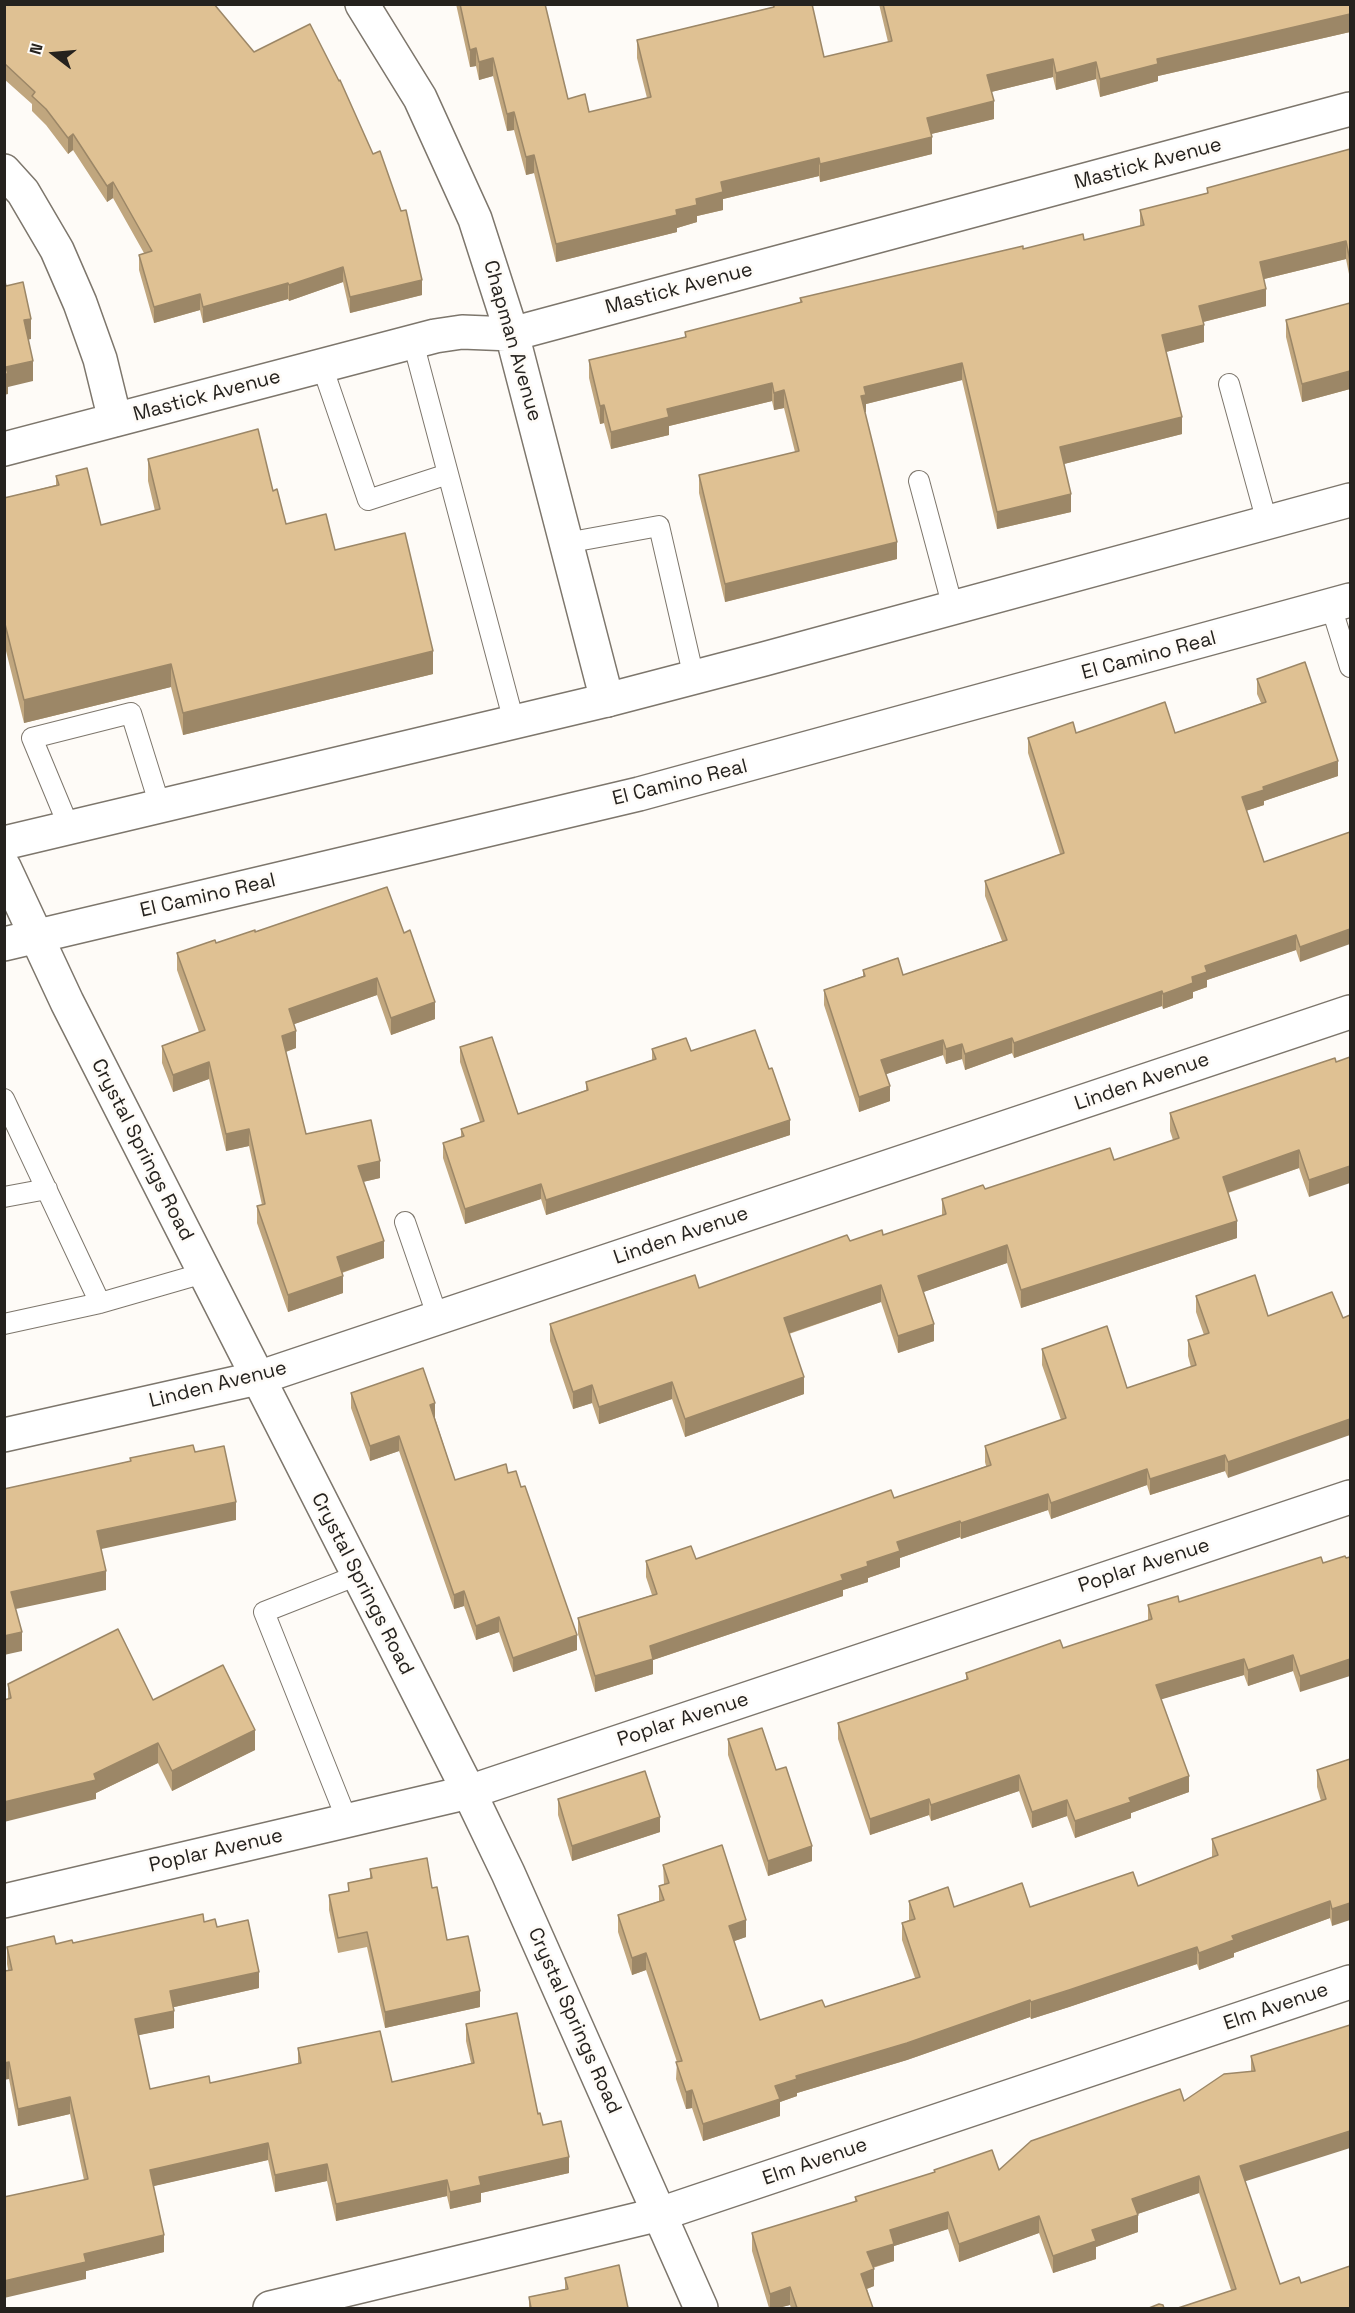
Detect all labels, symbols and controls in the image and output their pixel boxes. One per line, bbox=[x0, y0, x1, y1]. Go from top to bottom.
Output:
north arrow bbox=[24, 24, 84, 84]
text: N bbox=[25, 41, 48, 57]
street label: Mastick Avenue bbox=[1072, 133, 1224, 195]
street label: Chapman Avenue bbox=[478, 258, 546, 424]
street label: Mastick Avenue bbox=[603, 258, 755, 320]
street label: Mastick Avenue bbox=[131, 365, 283, 427]
street label: El Camino Real bbox=[1079, 627, 1219, 685]
street label: El Camino Real bbox=[610, 755, 750, 811]
street label: El Camino Real bbox=[138, 869, 278, 923]
street label: Linden Avenue bbox=[1072, 1048, 1212, 1116]
street label: Crystal Springs Road bbox=[86, 1055, 198, 1245]
street label: Linden Avenue bbox=[611, 1202, 751, 1270]
street label: Linden Avenue bbox=[147, 1356, 289, 1414]
street label: Crystal Springs Road bbox=[306, 1489, 418, 1679]
street label: Poplar Avenue bbox=[1075, 1533, 1213, 1599]
street label: Poplar Avenue bbox=[614, 1687, 752, 1753]
street label: Poplar Avenue bbox=[147, 1824, 285, 1878]
street label: Crystal Springs Road bbox=[522, 1924, 626, 2118]
street label: Elm Avenue bbox=[1220, 1978, 1332, 2036]
street label: Elm Avenue bbox=[759, 2133, 871, 2191]

